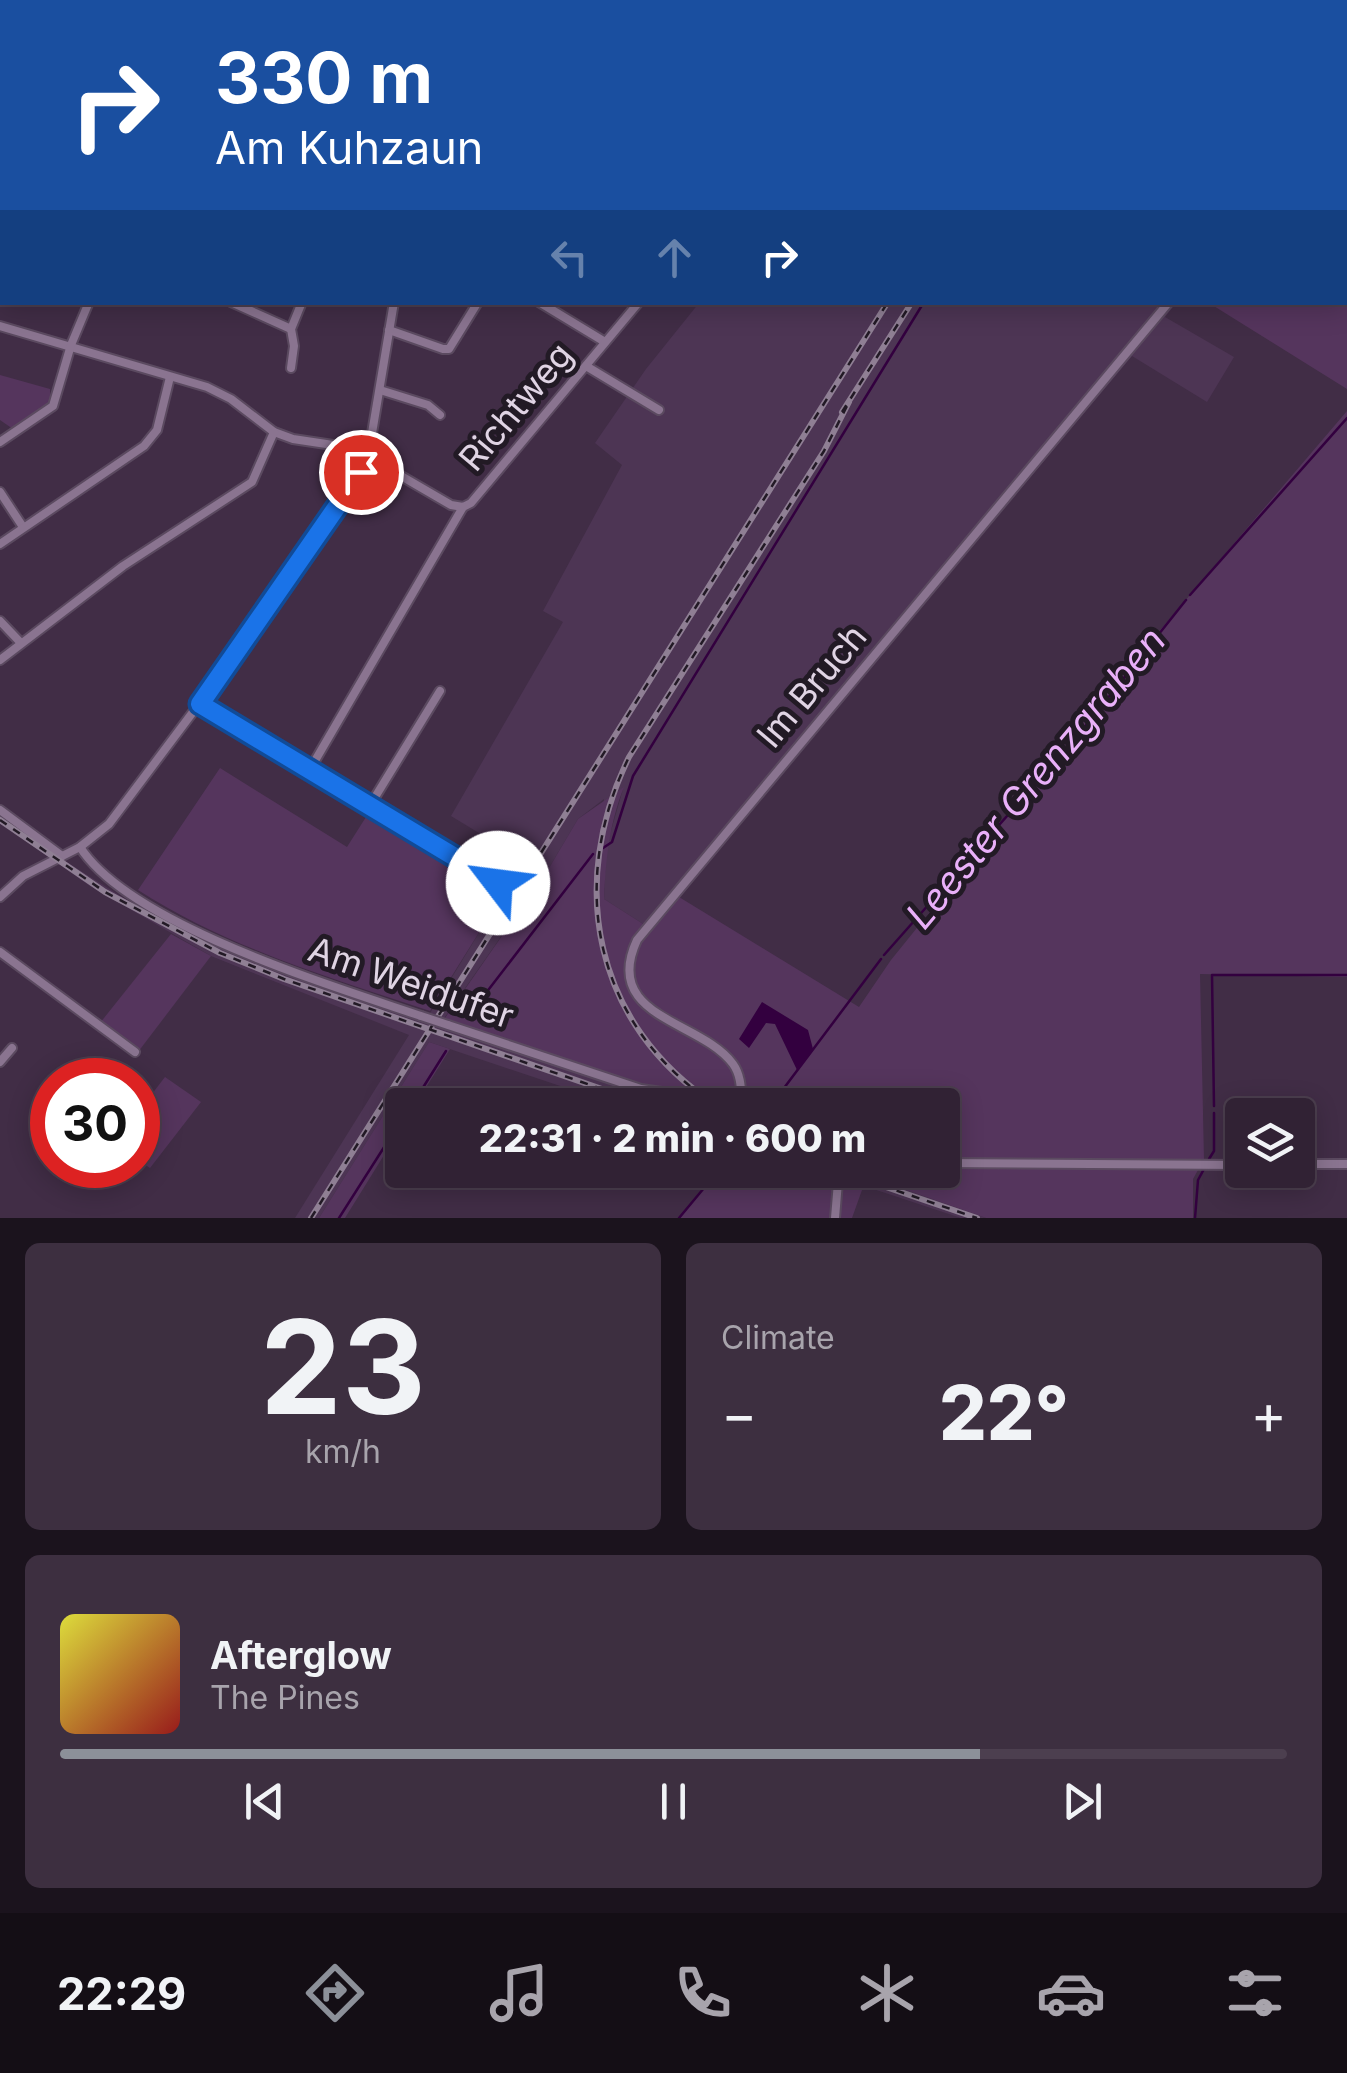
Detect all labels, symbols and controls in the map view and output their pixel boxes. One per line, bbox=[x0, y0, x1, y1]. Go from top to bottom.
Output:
text: 330 m bbox=[215, 35, 433, 120]
icon: right bbox=[50, 40, 180, 170]
text: Am Kuhzaun bbox=[215, 120, 483, 175]
icon: left bbox=[542, 230, 597, 285]
icon: ahead bbox=[647, 230, 702, 285]
icon: right bbox=[752, 230, 807, 285]
street label: Richtweg bbox=[450, 334, 581, 479]
pin bbox=[319, 430, 404, 515]
icon: arrive bbox=[334, 445, 389, 500]
street label: Im Bruch bbox=[748, 615, 875, 755]
water label: Leester Grenzgraben bbox=[896, 617, 1175, 937]
position arrow bbox=[446, 831, 550, 935]
street label: Am Weidufer bbox=[303, 927, 519, 1037]
speed limit sign: 30 bbox=[30, 1058, 160, 1188]
map controls bbox=[1225, 1098, 1315, 1188]
button: layers bbox=[1225, 1098, 1315, 1188]
text: 22:31 · 2 min · 600 m bbox=[479, 1115, 866, 1161]
text: 23 bbox=[260, 1288, 426, 1445]
text: Climate bbox=[721, 1318, 835, 1357]
text: 22° bbox=[939, 1367, 1069, 1458]
text: − bbox=[721, 1381, 757, 1447]
text: + bbox=[1251, 1381, 1287, 1447]
text: km/h bbox=[305, 1432, 381, 1471]
text: Afterglow bbox=[210, 1632, 392, 1678]
text: The Pines bbox=[210, 1678, 360, 1717]
icon: previous bbox=[237, 1774, 292, 1829]
icon: pause bbox=[646, 1774, 701, 1829]
icon: next bbox=[1055, 1774, 1110, 1829]
icon: directions bbox=[300, 1958, 370, 2028]
icon: music bbox=[484, 1958, 554, 2028]
icon: phone bbox=[668, 1958, 738, 2028]
icon: climate bbox=[852, 1958, 922, 2028]
icon: car bbox=[1036, 1958, 1106, 2028]
icon: filters bbox=[1220, 1958, 1290, 2028]
text: 22:29 bbox=[57, 1966, 186, 2021]

